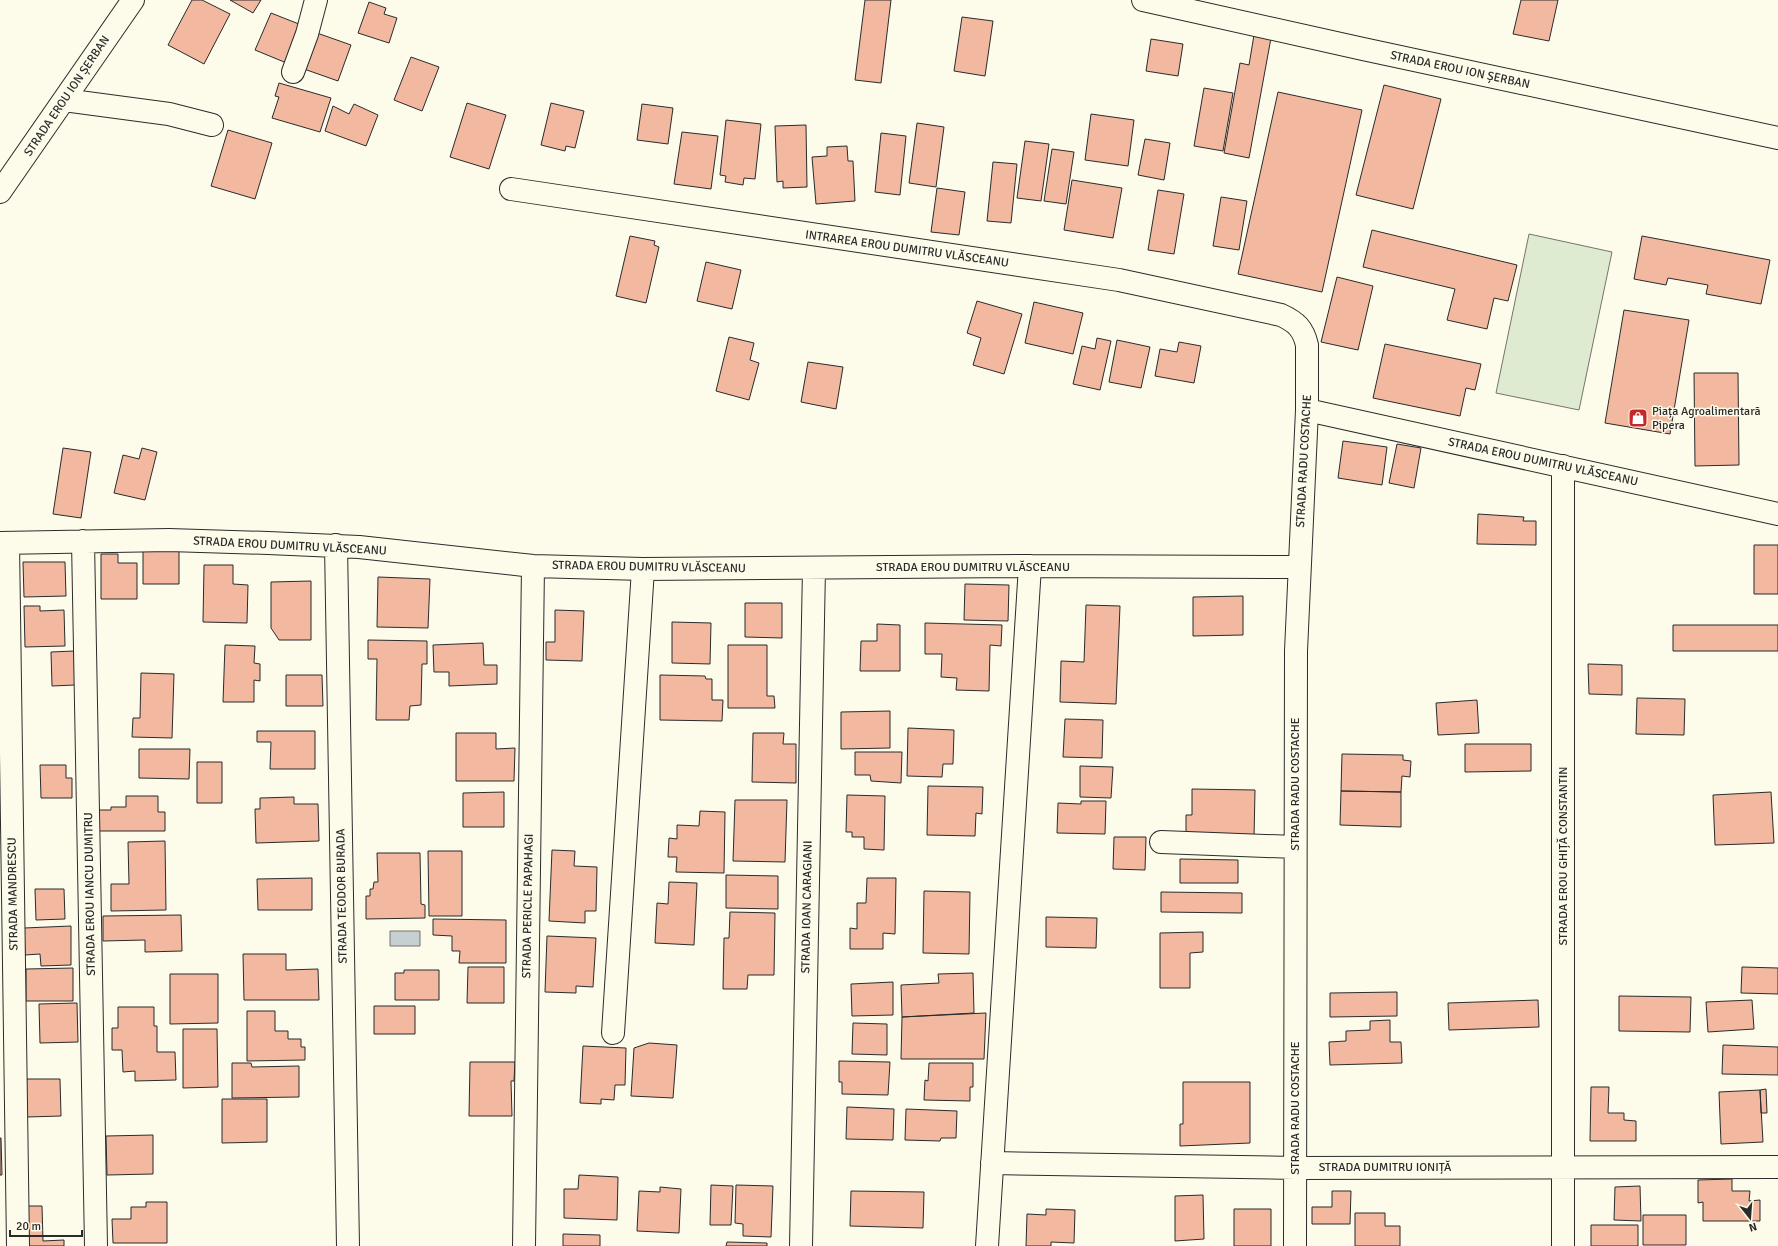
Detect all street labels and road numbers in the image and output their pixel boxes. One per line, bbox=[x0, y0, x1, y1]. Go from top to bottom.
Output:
street label: STRADA EROU ION ȘERBAN bbox=[21, 33, 113, 159]
street label: STRADA EROU ION ȘERBAN bbox=[1389, 48, 1531, 92]
street label: INTRAREA EROU DUMITRU VLĂSCEANU bbox=[804, 227, 1010, 271]
street label: STRADA RADU COSTACHE bbox=[1293, 394, 1315, 528]
street label: STRADA EROU DUMITRU VLĂSCEANU bbox=[1447, 435, 1639, 489]
street label: STRADA EROU DUMITRU VLĂSCEANU bbox=[193, 533, 387, 559]
street label: STRADA EROU DUMITRU VLĂSCEANU bbox=[552, 558, 746, 576]
street label: STRADA EROU DUMITRU VLĂSCEANU bbox=[876, 560, 1070, 575]
street label: STRADA RADU COSTACHE bbox=[1288, 717, 1303, 851]
street label: STRADA EROU GHIȚĂ CONSTANTIN bbox=[1556, 766, 1571, 946]
street label: STRADA EROU IANCU DUMITRU bbox=[81, 812, 99, 976]
street label: STRADA TEODOR BURADA bbox=[333, 828, 351, 964]
street label: STRADA PERICLE PAPAHAGI bbox=[519, 833, 537, 979]
street label: STRADA MANDRESCU bbox=[5, 837, 21, 951]
street label: STRADA IOAN CARAGIANI bbox=[798, 840, 816, 974]
street label: STRADA RADU COSTACHE bbox=[1288, 1041, 1303, 1175]
street label: STRADA DUMITRU IONIȚĂ bbox=[1319, 1160, 1452, 1175]

